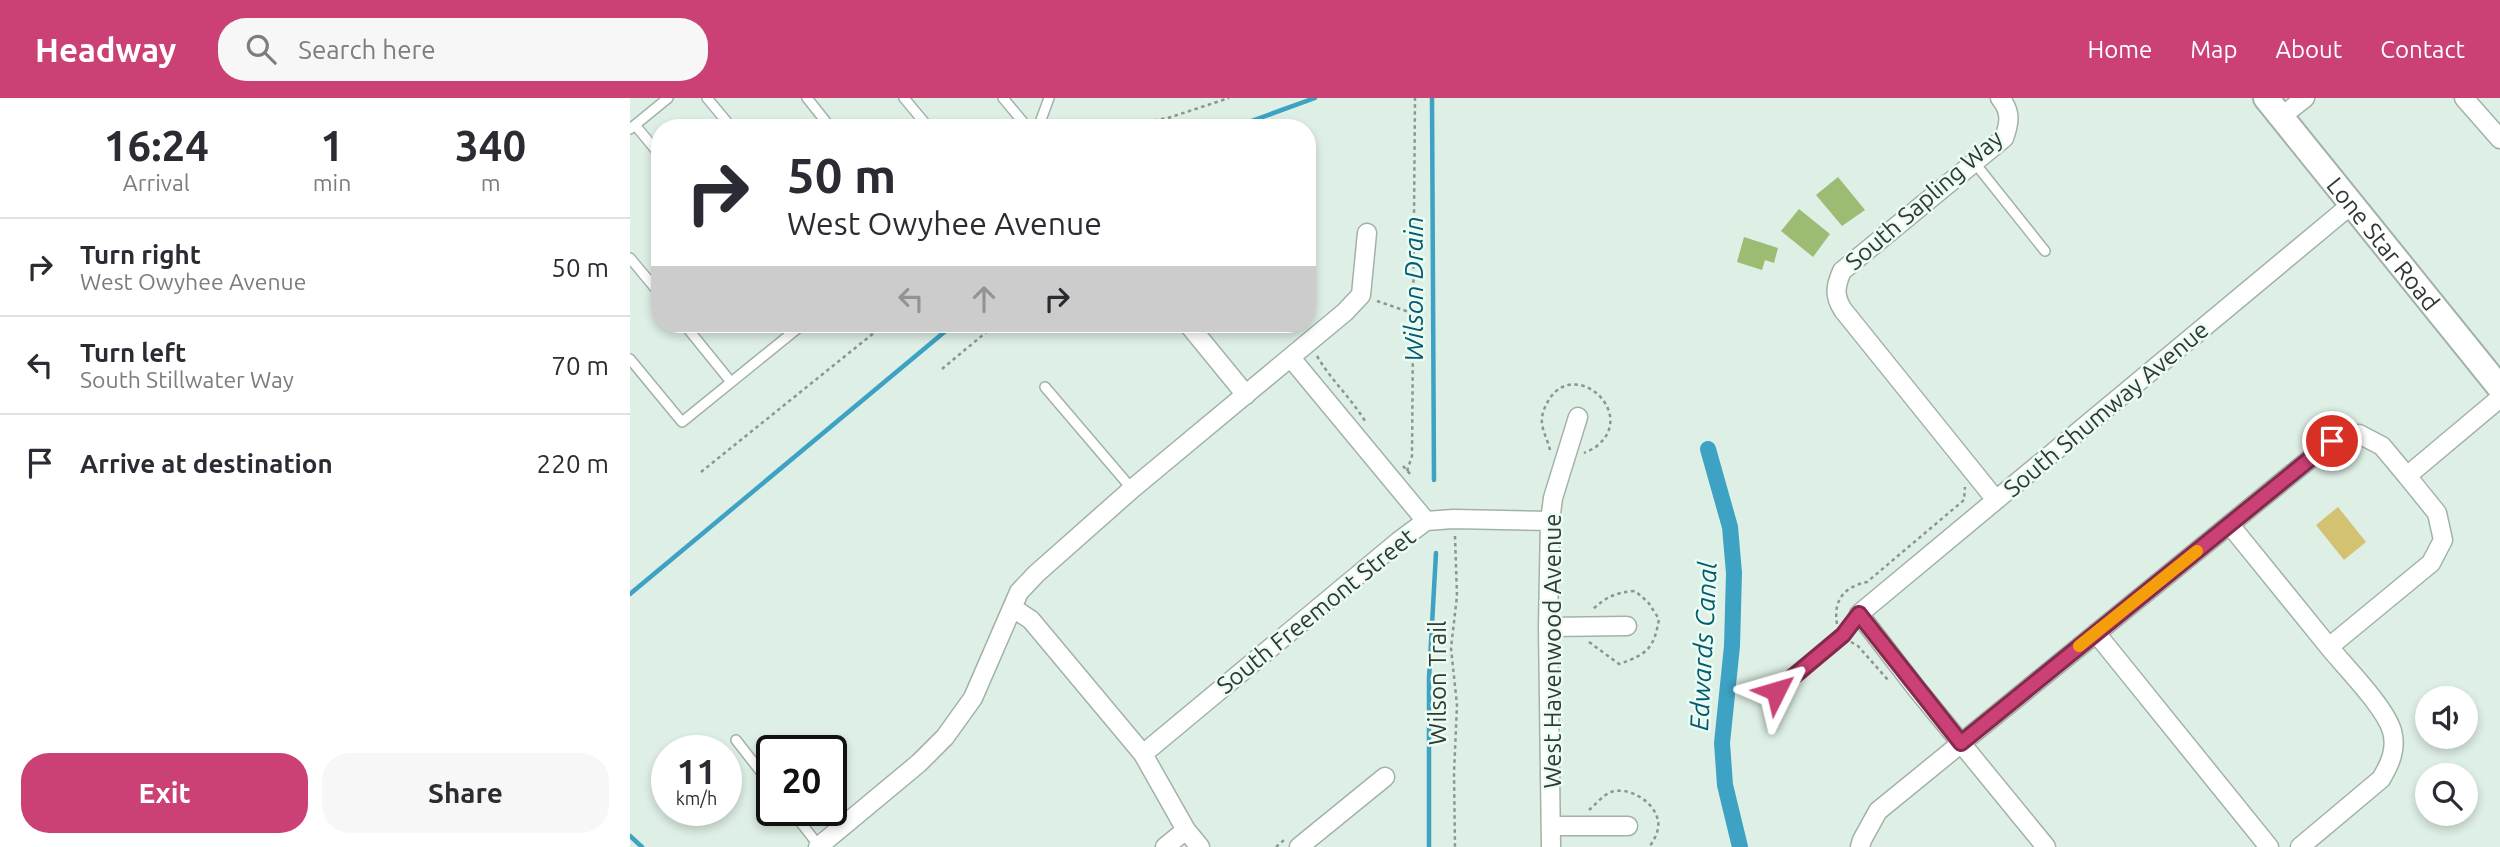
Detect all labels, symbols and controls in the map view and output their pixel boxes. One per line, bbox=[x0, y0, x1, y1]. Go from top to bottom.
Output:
search box bbox=[218, 18, 708, 81]
icon: search bbox=[242, 30, 280, 68]
text: Headway bbox=[35, 31, 176, 68]
text: Search here bbox=[298, 35, 436, 64]
text: Home bbox=[2087, 36, 2152, 63]
text: Map bbox=[2190, 36, 2237, 63]
text: About bbox=[2275, 36, 2342, 63]
text: Contact bbox=[2380, 36, 2465, 63]
text: 16:24 bbox=[104, 122, 209, 169]
text: 1 bbox=[320, 122, 344, 169]
text: 340 bbox=[455, 122, 526, 169]
street label: South Sapling Way bbox=[1840, 124, 2008, 275]
icon: right bbox=[672, 147, 763, 238]
text: 50 m bbox=[787, 147, 896, 202]
text: Arrival bbox=[123, 170, 190, 195]
text: min bbox=[313, 170, 351, 195]
text: m bbox=[481, 170, 501, 195]
street label: Lone Star Road bbox=[2322, 172, 2445, 315]
text: West Owyhee Avenue bbox=[787, 205, 1102, 241]
water label: Wilson Drain bbox=[1399, 216, 1428, 362]
text: Turn right bbox=[80, 240, 201, 269]
icon: right bbox=[21, 248, 59, 286]
text: 50 m bbox=[551, 253, 609, 282]
text: West Owyhee Avenue bbox=[80, 269, 306, 294]
icon: left bbox=[892, 280, 930, 318]
icon: ahead bbox=[965, 280, 1003, 318]
icon: right bbox=[1038, 280, 1076, 318]
street label: South Shumway Avenue bbox=[1998, 316, 2214, 502]
text: Turn left bbox=[80, 338, 186, 367]
icon: left bbox=[21, 346, 59, 384]
text: 70 m bbox=[551, 351, 609, 380]
text: South Stillwater Way bbox=[80, 367, 294, 392]
pin bbox=[2302, 411, 2362, 471]
icon: arrive bbox=[2313, 422, 2351, 460]
icon: arrive bbox=[21, 444, 59, 482]
text: Arrive at destination bbox=[80, 449, 333, 478]
text: 220 m bbox=[537, 449, 609, 478]
street label: West Havenwood Avenue bbox=[1539, 513, 1566, 789]
street label: South Freemont Street bbox=[1211, 522, 1421, 699]
water label: Edwards Canal bbox=[1684, 561, 1722, 731]
street label: Wilson Trail bbox=[1424, 621, 1451, 745]
position arrow bbox=[1739, 654, 1813, 728]
map controls bbox=[2415, 686, 2478, 826]
button: sound bbox=[2415, 686, 2478, 749]
speed limit sign: 20 bbox=[756, 735, 847, 826]
text: 11 bbox=[677, 751, 716, 791]
button: Exit bbox=[21, 753, 308, 833]
button: Share bbox=[322, 753, 609, 833]
button: search bbox=[2415, 763, 2478, 826]
text: km/h bbox=[676, 788, 717, 808]

